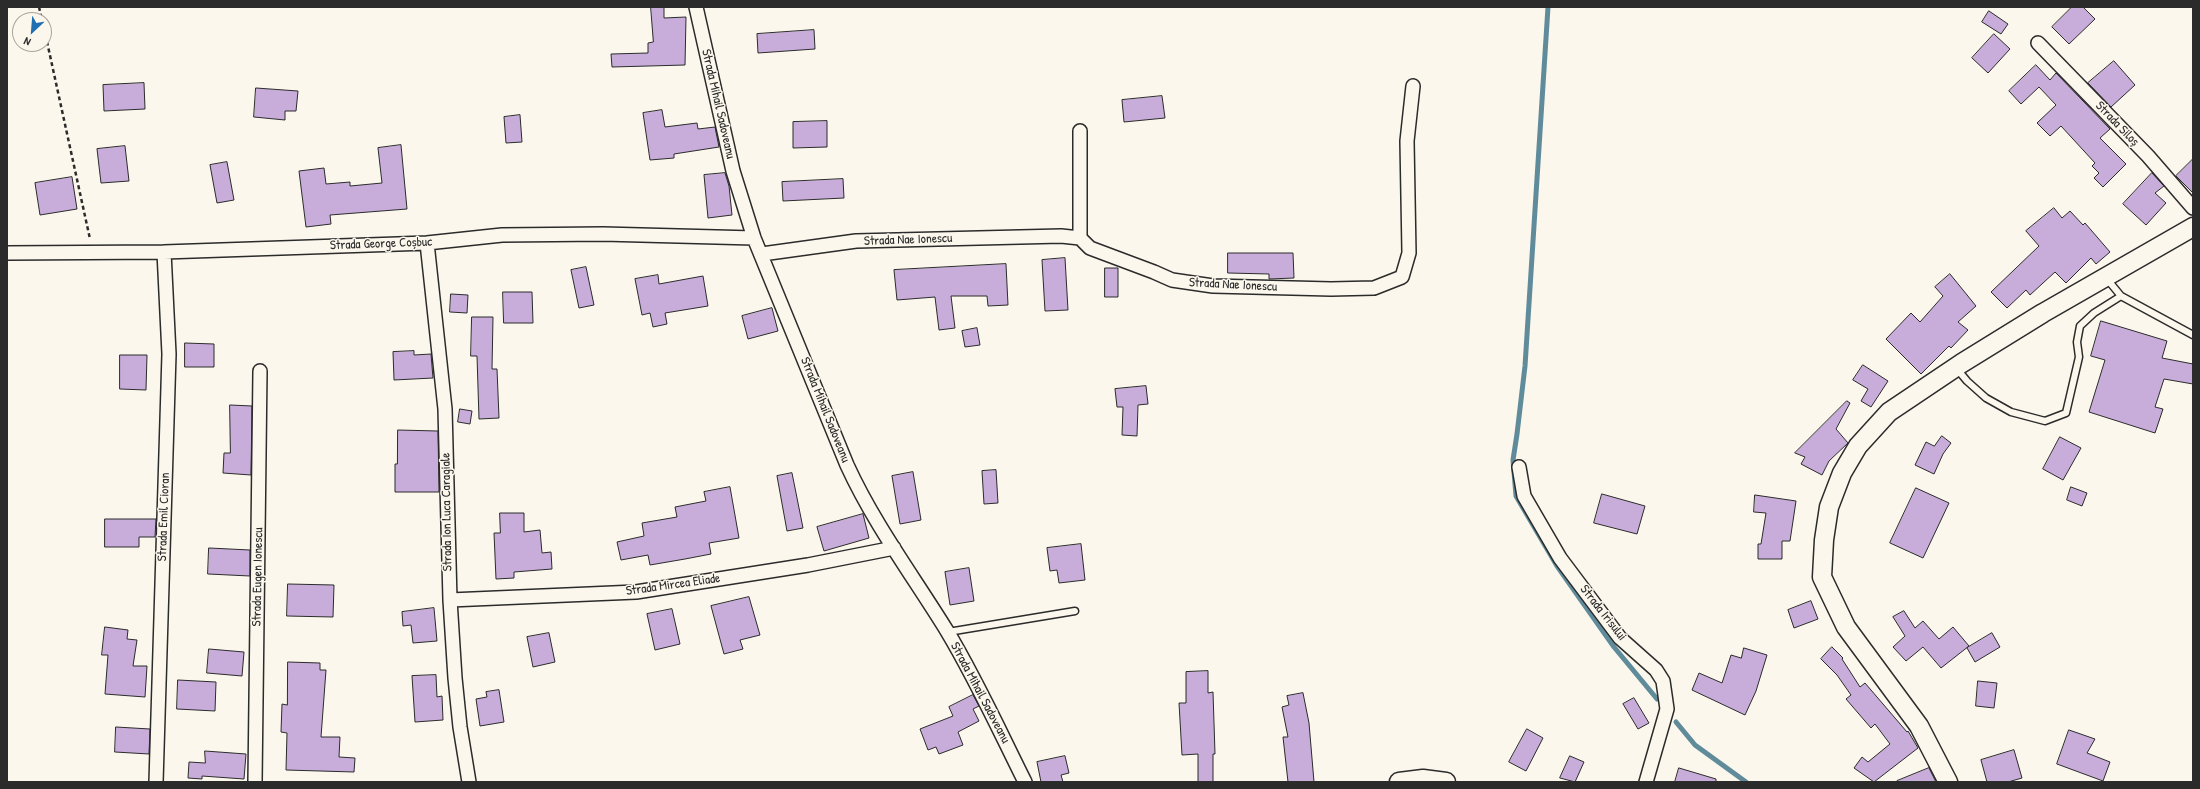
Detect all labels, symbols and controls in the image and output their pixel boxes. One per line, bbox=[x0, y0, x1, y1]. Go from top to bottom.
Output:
north arrow bbox=[12, 12, 52, 52]
text: N bbox=[21, 34, 33, 49]
street label: Strada Mihail Sadoveanu bbox=[698, 48, 738, 160]
street label: Strada Siloș bbox=[2092, 98, 2142, 150]
street label: Strada Nae Ionescu bbox=[864, 231, 952, 249]
street label: Strada George Coșbuc bbox=[330, 234, 432, 254]
street label: Strada Nae Ionescu bbox=[1188, 275, 1278, 295]
street label: Strada Mihail Sadoveanu bbox=[797, 355, 853, 465]
street label: Strada Ion Luca Caragiale bbox=[438, 452, 456, 572]
street label: Strada Emil Cioran bbox=[155, 472, 173, 562]
street label: Strada Eugen Ionescu bbox=[249, 527, 267, 627]
street label: Strada Mircea Eliade bbox=[625, 571, 721, 599]
street label: Strada Irisului bbox=[1576, 582, 1630, 644]
street label: Strada Mihail Sadoveanu bbox=[947, 640, 1013, 746]

